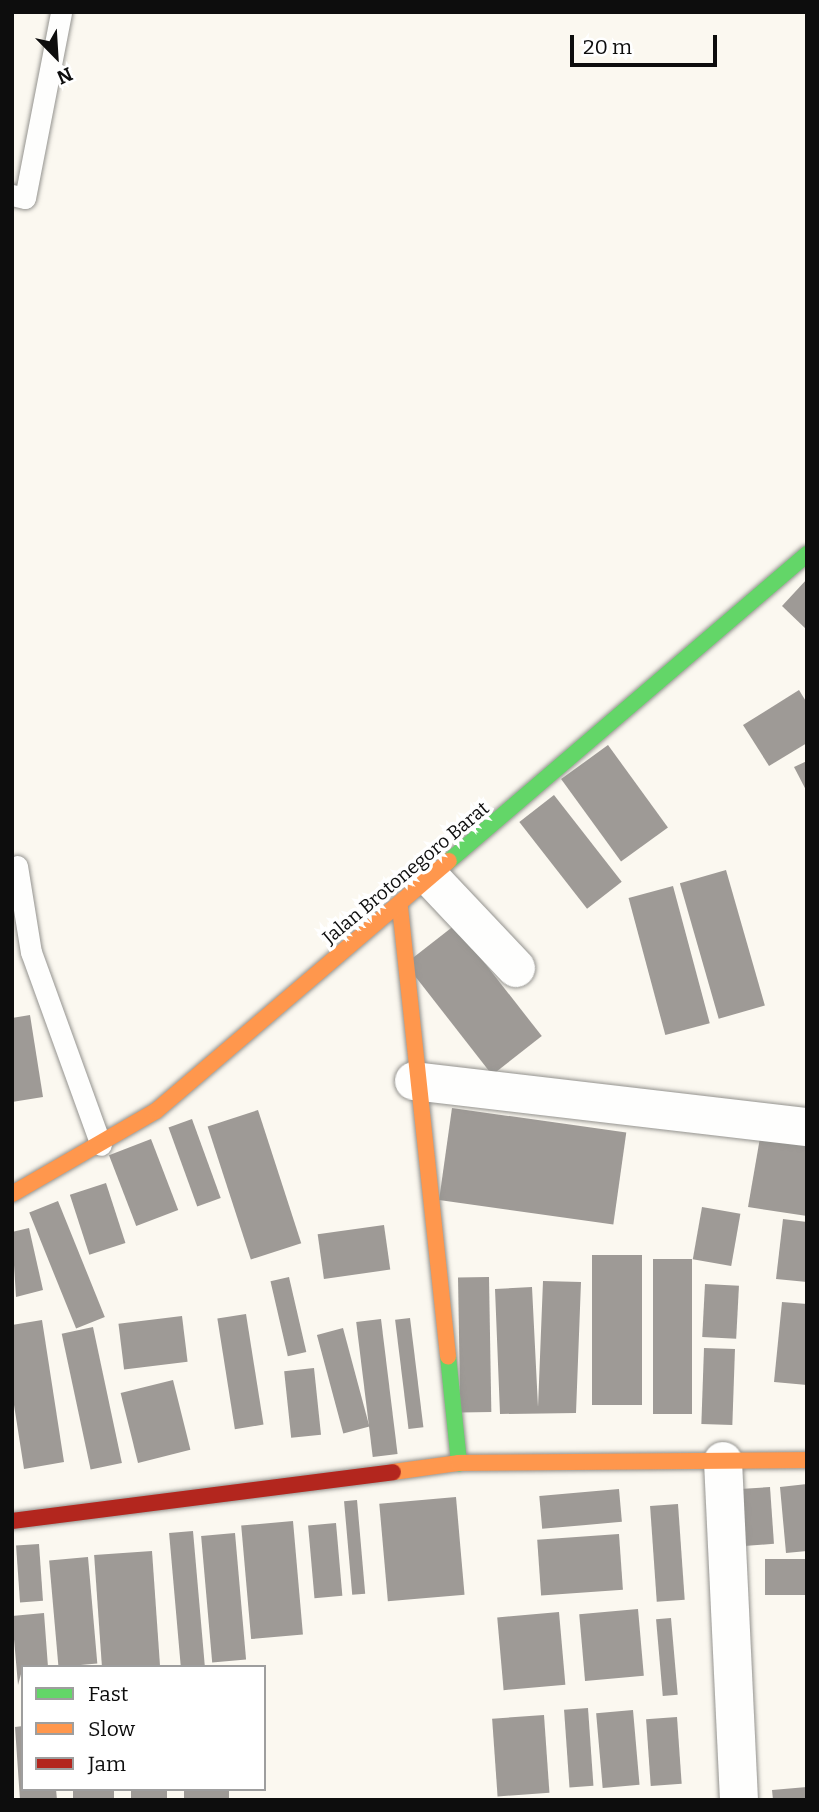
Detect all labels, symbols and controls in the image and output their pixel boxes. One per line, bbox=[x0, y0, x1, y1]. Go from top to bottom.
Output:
north arrow bbox=[21, 21, 91, 91]
scale bar bbox=[574, 21, 721, 65]
text: 20 m bbox=[583, 34, 632, 60]
text: N bbox=[53, 62, 76, 89]
street label: Jalan Brotonegoro Barat bbox=[318, 797, 494, 949]
legend bbox=[21, 1665, 266, 1791]
text: Fast bbox=[88, 1681, 128, 1707]
text: Slow bbox=[88, 1716, 135, 1742]
text: Jam bbox=[88, 1751, 126, 1777]

